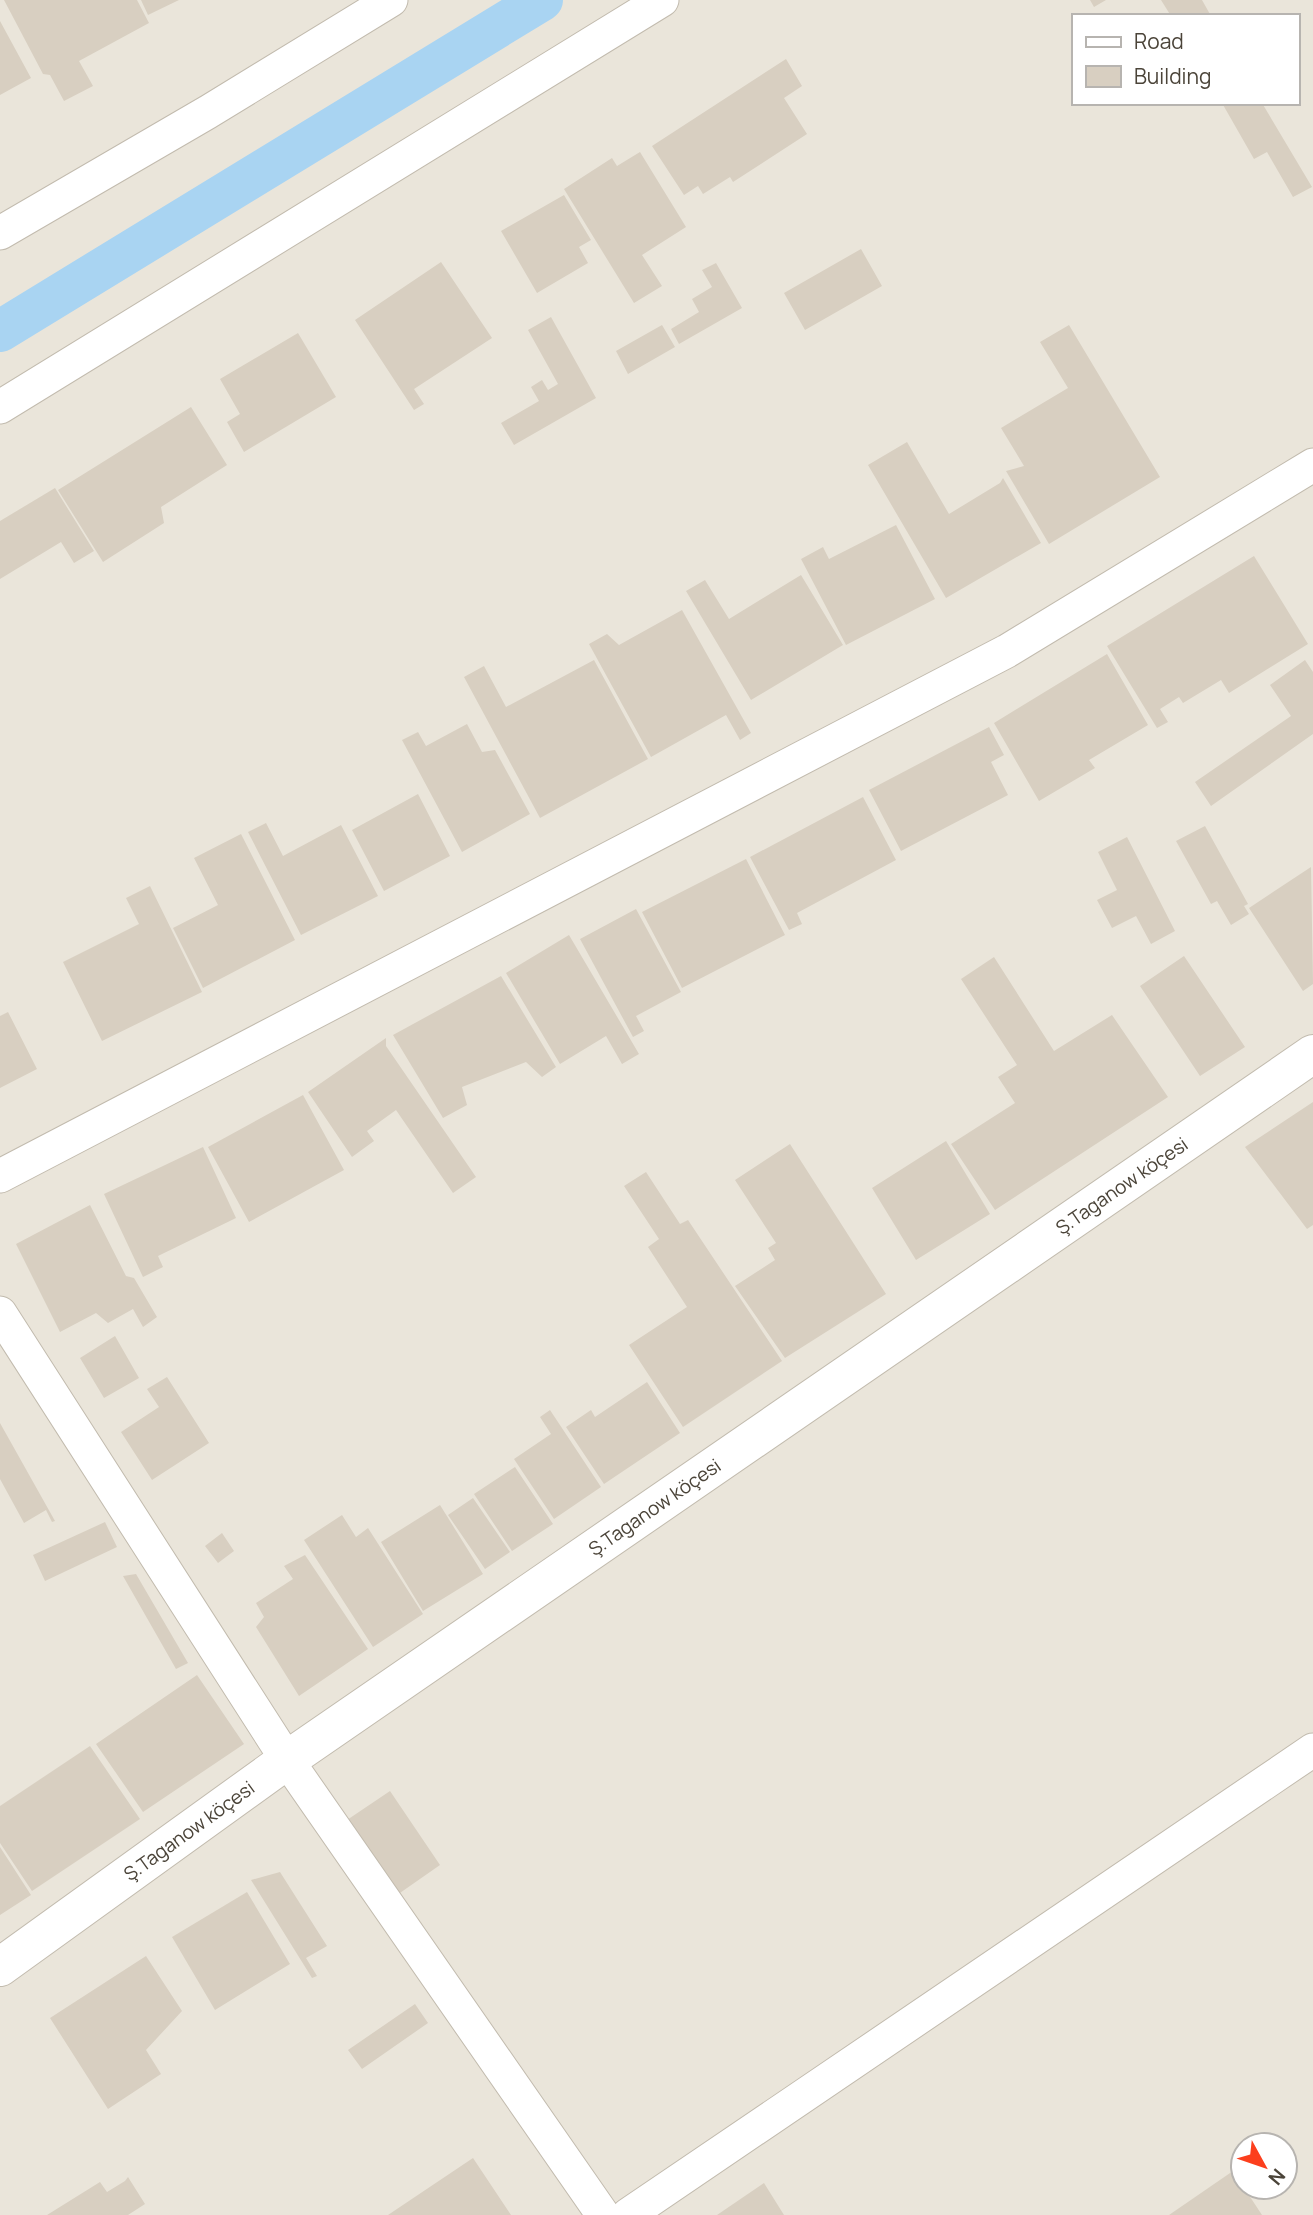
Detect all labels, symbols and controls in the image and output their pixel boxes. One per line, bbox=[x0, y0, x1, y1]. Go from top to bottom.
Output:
legend bbox=[1072, 14, 1299, 105]
text: Road bbox=[1134, 27, 1184, 55]
text: Building bbox=[1134, 62, 1211, 90]
street label: Ş.Taganow köçesi bbox=[1050, 1131, 1193, 1240]
street label: Ş.Taganow köçesi bbox=[583, 1452, 726, 1562]
street label: Ş.Taganow köçesi bbox=[118, 1775, 260, 1887]
north arrow bbox=[1229, 2131, 1299, 2201]
text: N bbox=[1263, 2163, 1291, 2191]

